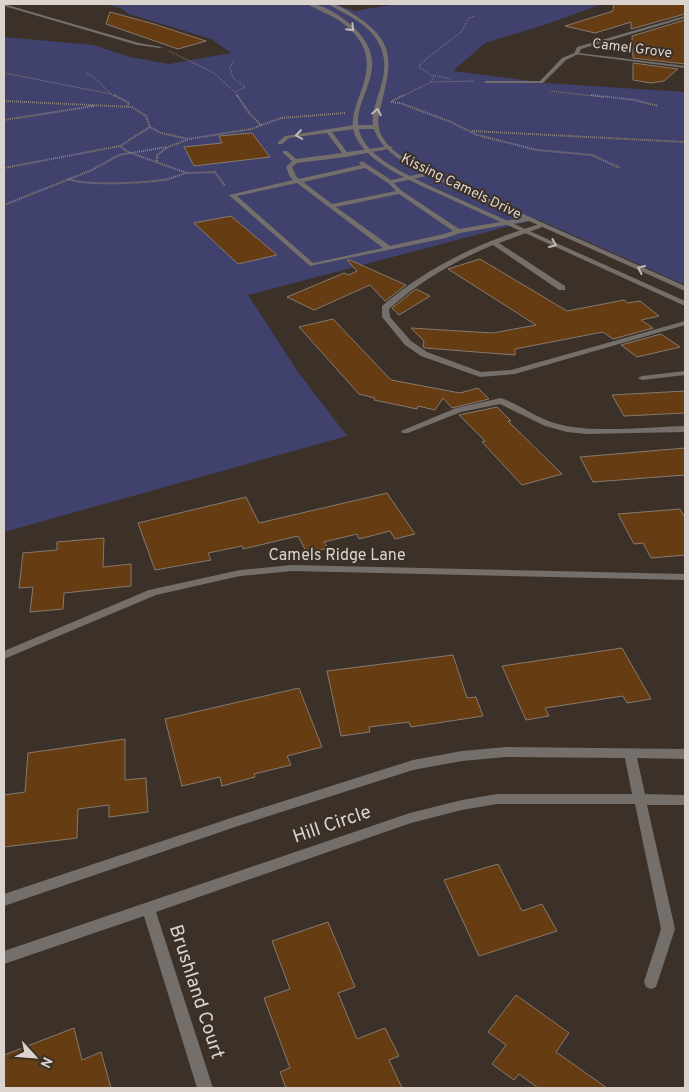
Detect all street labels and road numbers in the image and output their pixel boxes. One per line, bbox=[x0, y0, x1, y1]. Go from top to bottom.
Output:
street label: Camel Grove bbox=[591, 36, 673, 62]
street label: Kissing Camels Drive bbox=[398, 151, 524, 223]
street label: Camels Ridge Lane bbox=[268, 546, 406, 566]
street label: Hill Circle bbox=[290, 800, 374, 850]
street label: Brushland Court bbox=[163, 922, 229, 1062]

